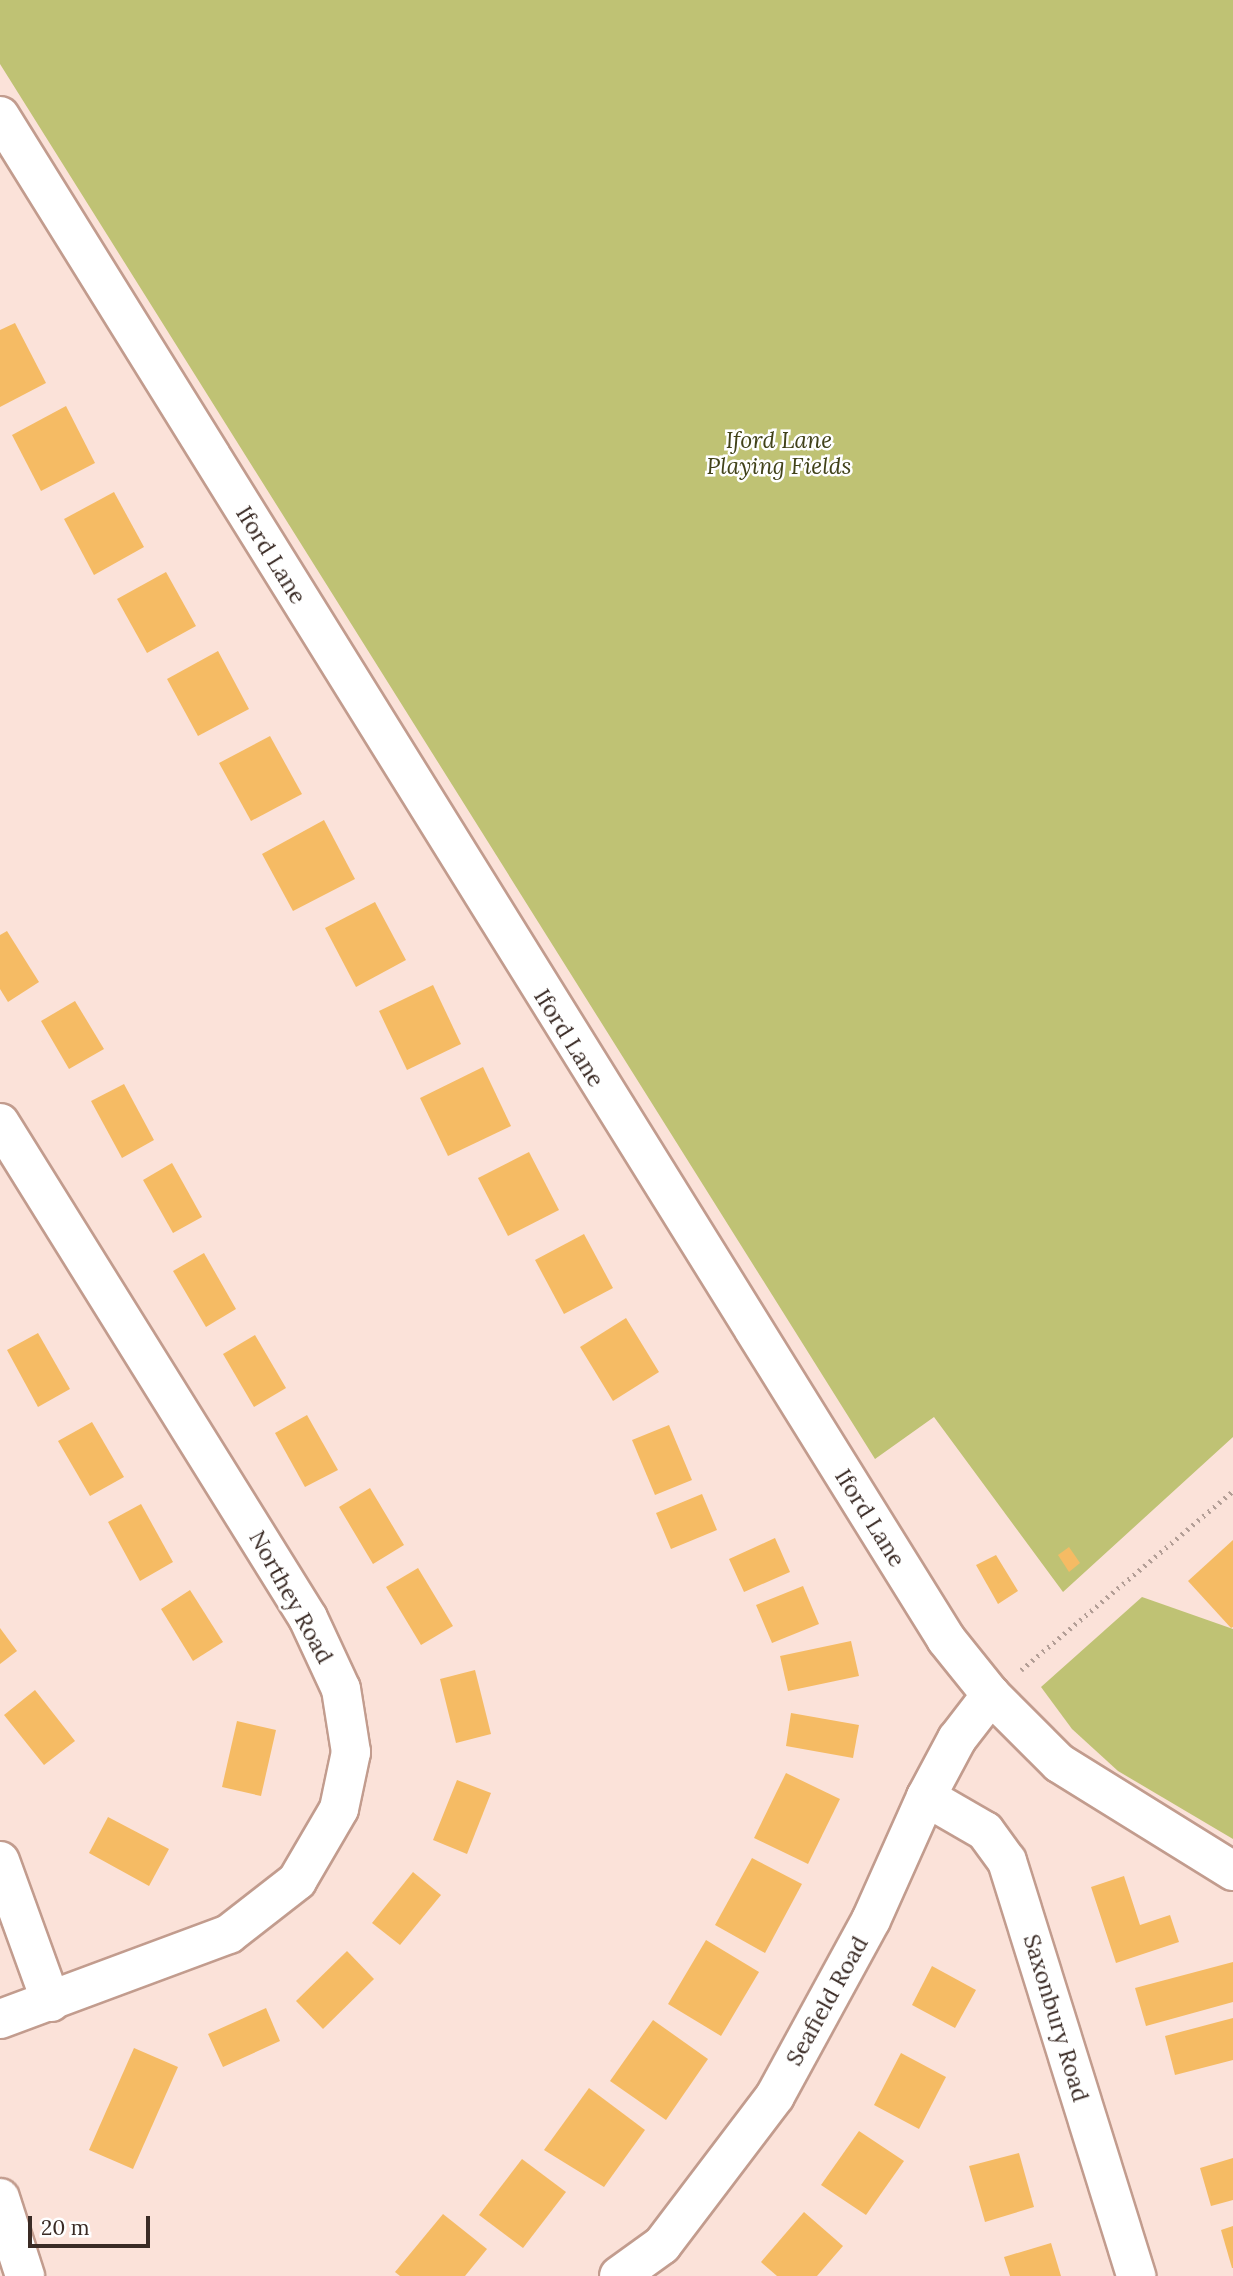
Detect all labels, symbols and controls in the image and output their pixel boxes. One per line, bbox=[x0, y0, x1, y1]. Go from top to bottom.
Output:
park label: Iford Lane Playing Fields bbox=[707, 426, 851, 480]
street label: Iford Lane bbox=[230, 501, 312, 609]
street label: Iford Lane bbox=[528, 984, 610, 1092]
street label: Iford Lane bbox=[829, 1464, 911, 1572]
street label: Northey Road bbox=[243, 1526, 339, 1668]
street label: Saxonbury Road bbox=[1017, 1931, 1095, 2105]
street label: Seafield Road bbox=[780, 1932, 874, 2070]
scale bar bbox=[32, 2202, 154, 2246]
text: 20 m bbox=[41, 2214, 90, 2241]

